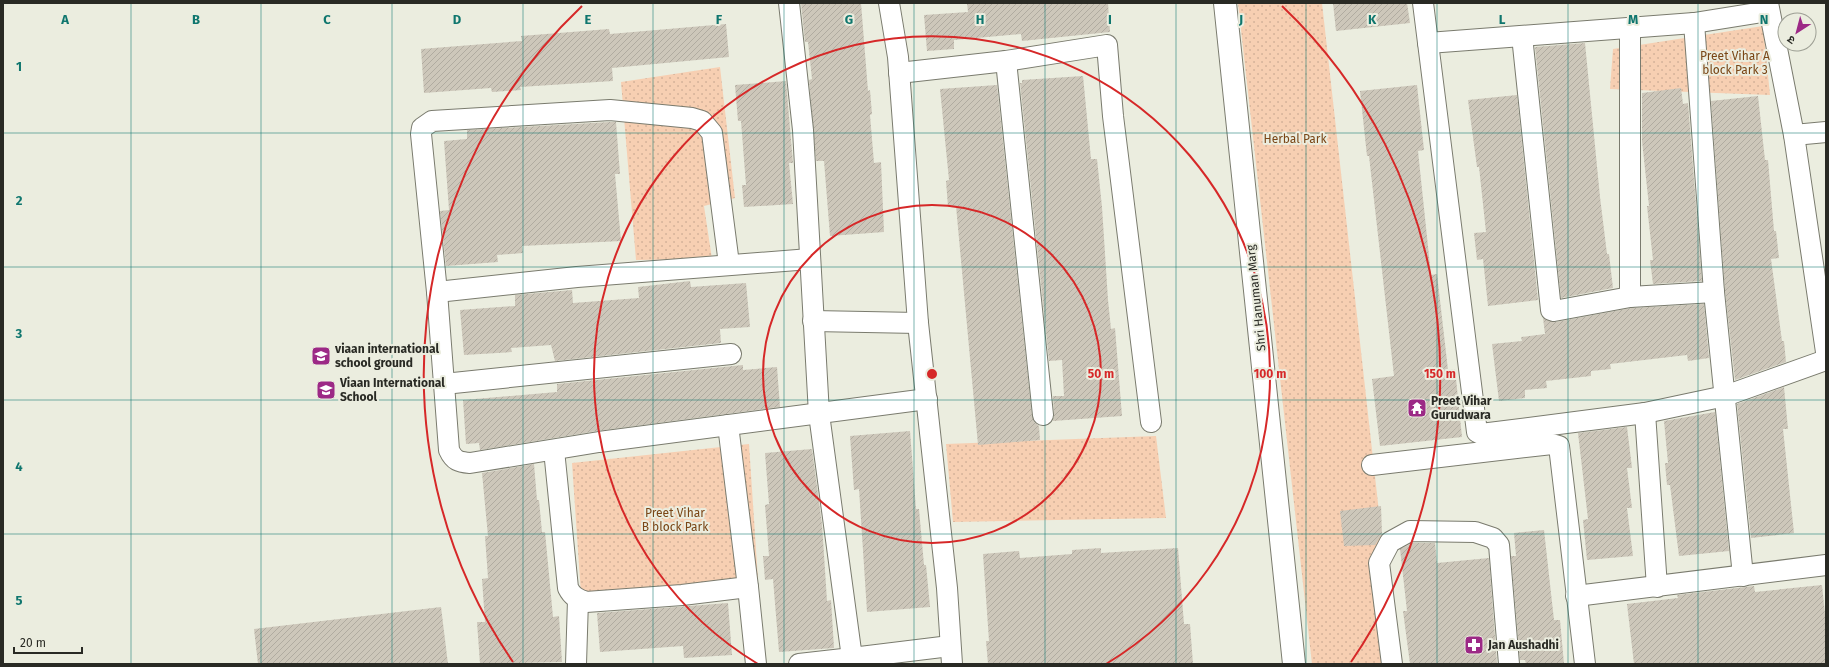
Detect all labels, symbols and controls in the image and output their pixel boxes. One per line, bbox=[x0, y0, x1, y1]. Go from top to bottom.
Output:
text: A bbox=[60, 12, 69, 27]
text: B bbox=[192, 12, 200, 27]
text: C bbox=[323, 12, 331, 27]
text: D bbox=[453, 12, 462, 27]
text: E bbox=[585, 12, 592, 27]
text: F bbox=[716, 12, 723, 27]
text: G bbox=[845, 12, 853, 27]
text: H bbox=[976, 12, 984, 27]
text: I bbox=[1108, 12, 1112, 27]
text: J bbox=[1238, 12, 1243, 27]
text: K bbox=[1368, 12, 1377, 27]
text: L bbox=[1499, 12, 1506, 27]
text: M bbox=[1628, 12, 1638, 27]
text: N bbox=[1760, 12, 1768, 27]
north arrow bbox=[1777, 12, 1817, 52]
text: उ bbox=[1785, 32, 1798, 47]
park label: Preet Vihar A block Park 3 bbox=[1700, 49, 1770, 77]
text: 1 bbox=[16, 59, 22, 74]
park label: Herbal Park bbox=[1263, 132, 1327, 146]
text: 2 bbox=[16, 193, 23, 208]
street label: Shri Hanuman Marg bbox=[1243, 243, 1269, 352]
text: 3 bbox=[15, 326, 23, 341]
place label: viaan international school ground bbox=[334, 342, 439, 370]
school or university icon: viaan international school ground bbox=[310, 345, 332, 367]
centre of rings bbox=[925, 367, 939, 381]
text: 50 m bbox=[1088, 367, 1114, 381]
text: 100 m bbox=[1254, 367, 1286, 381]
text: 150 m bbox=[1424, 367, 1456, 381]
place label: Viaan International School bbox=[339, 376, 445, 404]
school or university icon: Viaan International School bbox=[315, 379, 337, 401]
place label: Preet Vihar Gurudwara bbox=[1431, 394, 1492, 422]
temple icon: Preet Vihar Gurudwara bbox=[1406, 397, 1428, 419]
text: 4 bbox=[15, 459, 23, 474]
park label: Preet Vihar B block Park bbox=[642, 506, 709, 534]
text: 5 bbox=[16, 593, 23, 608]
scale bar bbox=[14, 629, 82, 655]
pharmacy icon: Jan Aushadhi bbox=[1463, 634, 1485, 656]
text: 20 m bbox=[20, 636, 46, 650]
place label: Jan Aushadhi bbox=[1487, 638, 1559, 652]

